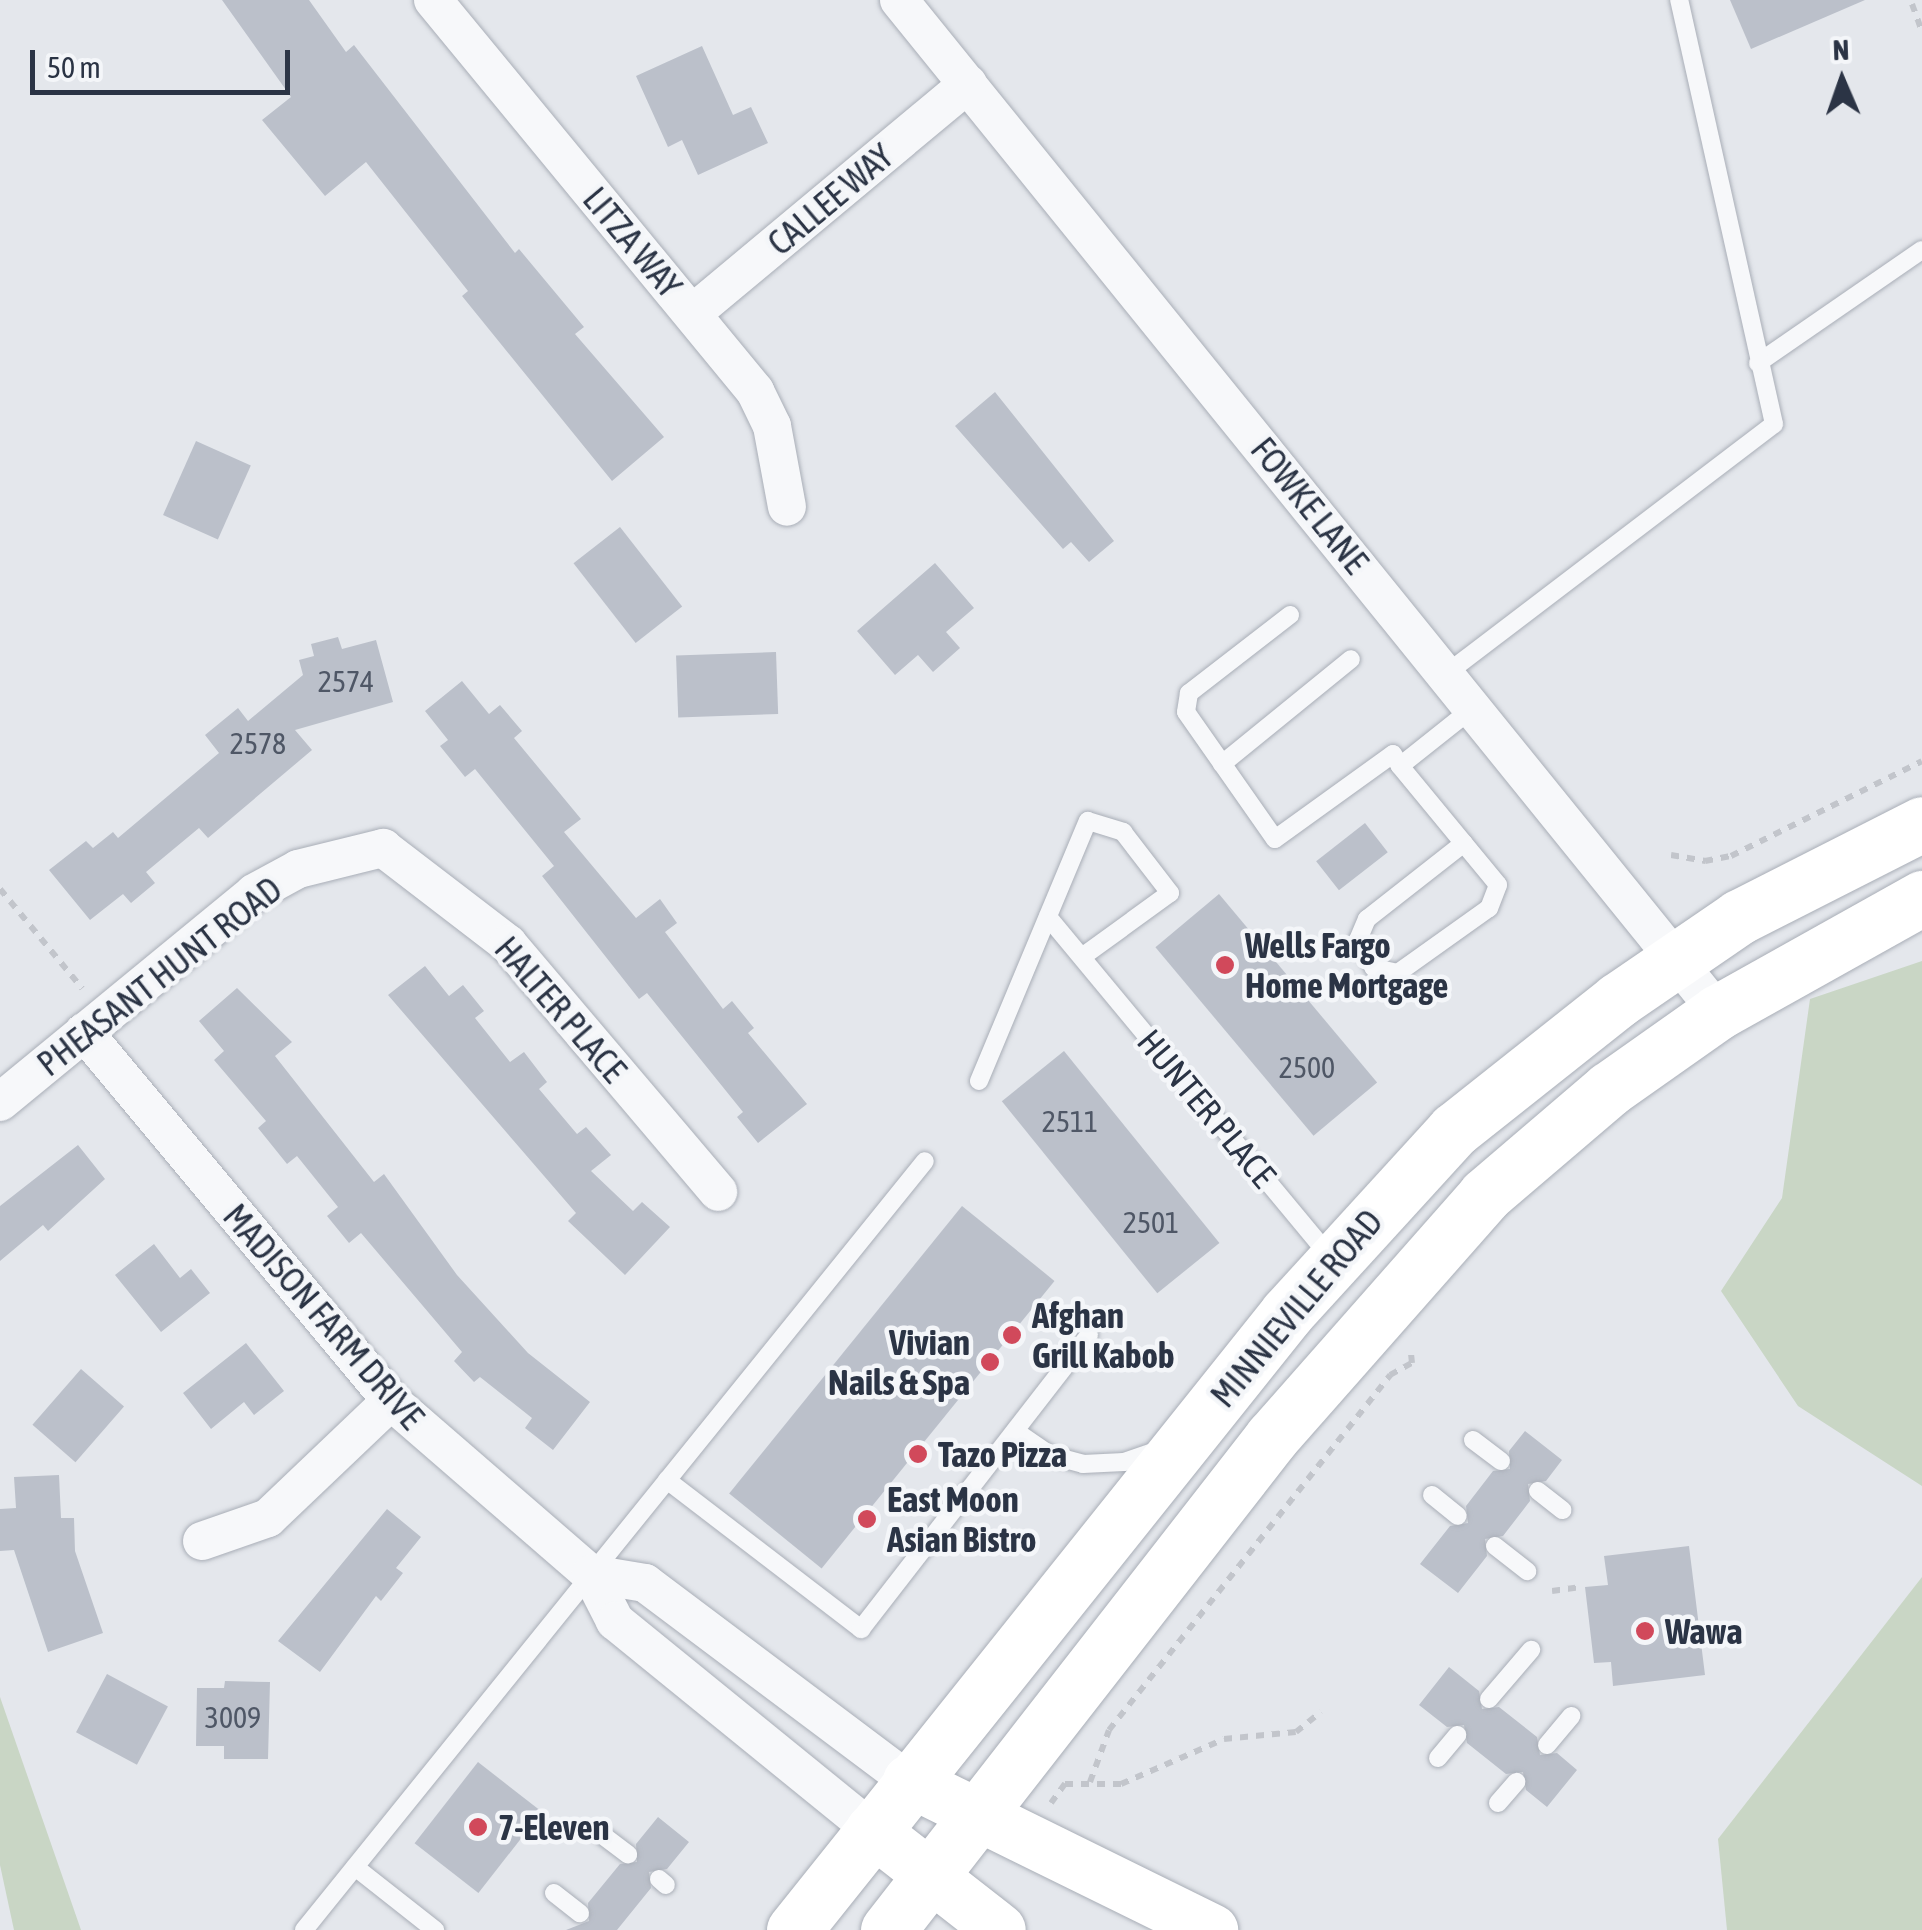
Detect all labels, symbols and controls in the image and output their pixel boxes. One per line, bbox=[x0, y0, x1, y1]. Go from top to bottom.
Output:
scale bar bbox=[35, 30, 295, 92]
north arrow bbox=[1792, 30, 1892, 130]
text: N bbox=[1832, 34, 1850, 66]
text: 50 m bbox=[47, 50, 101, 84]
street label: CALLEE WAY bbox=[759, 135, 901, 263]
street label: LITZA WAY bbox=[575, 178, 691, 306]
street label: FOWKE LANE bbox=[1242, 429, 1378, 581]
house number: 2574 bbox=[318, 663, 374, 699]
house number: 2578 bbox=[230, 725, 286, 761]
street label: PHEASANT HUNT ROAD bbox=[29, 868, 289, 1084]
place label: Wells Fargo Home Mortgage bbox=[1245, 924, 1448, 1006]
street label: HALTER PLACE bbox=[486, 928, 636, 1090]
marker: Wells Fargo Home Mortgage bbox=[1214, 954, 1236, 976]
street label: HUNTER PLACE bbox=[1129, 1021, 1285, 1195]
house number: 2500 bbox=[1279, 1049, 1335, 1085]
house number: 2511 bbox=[1042, 1103, 1098, 1139]
street label: MADISON FARM DRIVE bbox=[215, 1195, 433, 1437]
street label: MINNIEVILLE ROAD bbox=[1201, 1201, 1391, 1415]
house number: 2501 bbox=[1123, 1204, 1179, 1240]
place label: Afghan Grill Kabob bbox=[1032, 1294, 1175, 1376]
place label: Vivian Nails & Spa bbox=[828, 1321, 970, 1403]
marker: Afghan Grill Kabob bbox=[1001, 1324, 1023, 1346]
marker: Vivian Nails & Spa bbox=[979, 1351, 1001, 1373]
place label: Tazo Pizza bbox=[938, 1433, 1067, 1475]
marker: Tazo Pizza bbox=[907, 1443, 929, 1465]
place label: East Moon Asian Bistro bbox=[887, 1478, 1036, 1560]
marker: East Moon Asian Bistro bbox=[856, 1508, 878, 1530]
place label: Wawa bbox=[1665, 1610, 1742, 1652]
marker: Wawa bbox=[1634, 1620, 1656, 1642]
house number: 3009 bbox=[205, 1699, 261, 1735]
place label: 7-Eleven bbox=[498, 1806, 610, 1848]
marker: 7-Eleven bbox=[467, 1816, 489, 1838]

